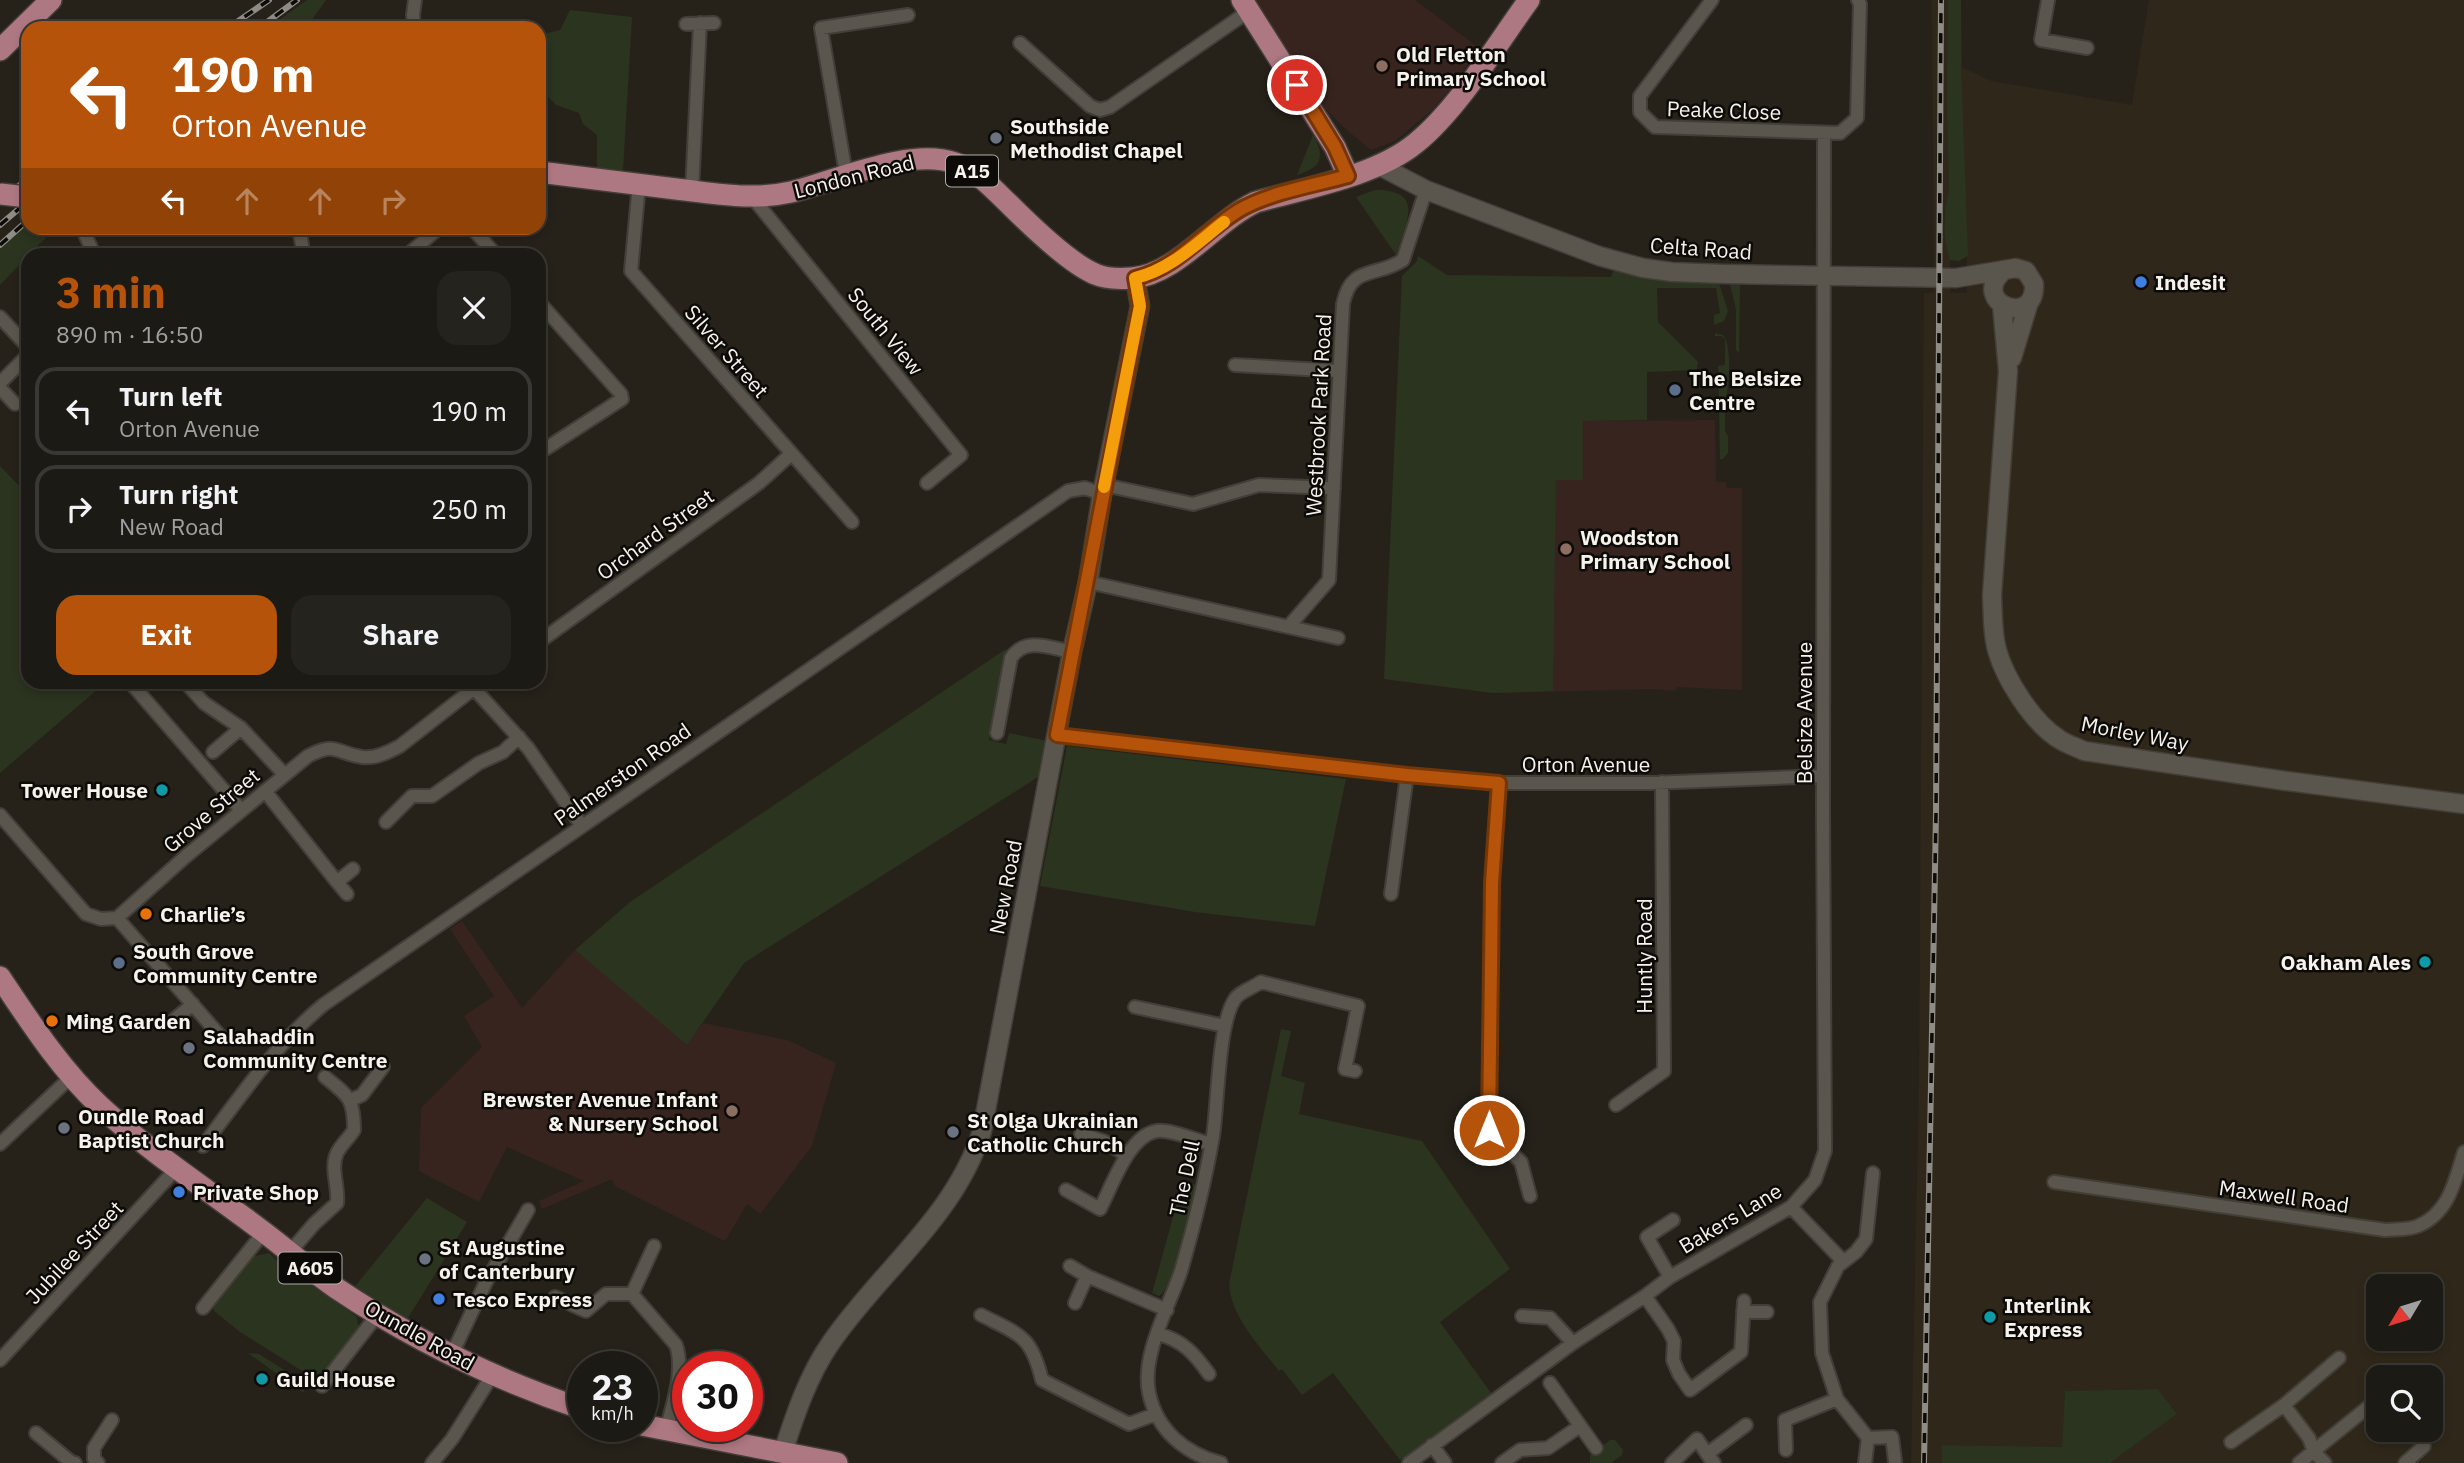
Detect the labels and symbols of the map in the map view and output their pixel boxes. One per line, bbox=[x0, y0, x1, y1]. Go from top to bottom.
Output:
place label: Old Fletton Primary School bbox=[1396, 40, 1546, 92]
pin bbox=[1267, 55, 1327, 115]
marker: Old Fletton Primary School bbox=[1374, 58, 1390, 74]
street label: Peake Close bbox=[1666, 94, 1782, 126]
place label: Southside Methodist Chapel bbox=[1010, 112, 1183, 164]
marker: Southside Methodist Chapel bbox=[988, 130, 1004, 146]
street label: London Road bbox=[791, 148, 917, 204]
road number: A15 bbox=[946, 155, 998, 186]
street label: Celta Road bbox=[1649, 230, 1753, 266]
place label: Indesit bbox=[2155, 268, 2226, 296]
marker: Indesit bbox=[2133, 274, 2149, 290]
street label: South View bbox=[842, 281, 930, 381]
street label: Silver Street bbox=[679, 298, 775, 404]
street label: Westbrook Park Road bbox=[1299, 313, 1337, 517]
place label: The Belsize Centre bbox=[1689, 364, 1802, 416]
marker: The Belsize Centre bbox=[1667, 382, 1683, 398]
street label: Orchard Street bbox=[591, 482, 719, 586]
place label: Woodston Primary School bbox=[1580, 523, 1730, 575]
marker: Woodston Primary School bbox=[1558, 541, 1574, 557]
street label: Belsize Avenue bbox=[1790, 642, 1818, 784]
street label: Morley Way bbox=[2079, 709, 2192, 757]
street label: Palmerston Road bbox=[548, 716, 696, 832]
street label: Orton Avenue bbox=[1522, 750, 1650, 778]
street label: Grove Street bbox=[157, 761, 265, 859]
place label: Tower House bbox=[21, 776, 148, 804]
marker: Tower House bbox=[154, 782, 170, 798]
street label: New Road bbox=[982, 837, 1028, 937]
street label: Huntly Road bbox=[1630, 898, 1658, 1014]
place label: Charlie’s bbox=[160, 900, 245, 928]
marker: Charlie’s bbox=[138, 906, 154, 922]
place label: South Grove Community Centre bbox=[133, 937, 318, 989]
place label: Oakham Ales bbox=[2281, 948, 2411, 976]
marker: Oakham Ales bbox=[2417, 954, 2433, 970]
marker: South Grove Community Centre bbox=[111, 955, 127, 971]
place label: Ming Garden bbox=[66, 1007, 191, 1035]
marker: Ming Garden bbox=[44, 1013, 60, 1029]
place label: Salahaddin Community Centre bbox=[203, 1022, 388, 1074]
marker: Salahaddin Community Centre bbox=[181, 1040, 197, 1056]
place label: Brewster Avenue Infant & Nursery School bbox=[483, 1085, 718, 1137]
position arrow bbox=[1452, 1093, 1526, 1167]
place label: Oundle Road Baptist Church bbox=[78, 1102, 225, 1154]
marker: Brewster Avenue Infant & Nursery School bbox=[724, 1103, 740, 1119]
place label: St Olga Ukrainian Catholic Church bbox=[967, 1106, 1139, 1158]
marker: Oundle Road Baptist Church bbox=[56, 1120, 72, 1136]
marker: St Olga Ukrainian Catholic Church bbox=[945, 1124, 961, 1140]
street label: The Dell bbox=[1162, 1137, 1206, 1219]
street label: Maxwell Road bbox=[2217, 1173, 2351, 1219]
street label: Bakers Lane bbox=[1673, 1176, 1787, 1260]
place label: Private Shop bbox=[193, 1178, 319, 1206]
marker: Private Shop bbox=[171, 1184, 187, 1200]
street label: Jubilee Street bbox=[19, 1194, 129, 1310]
place label: St Augustine of Canterbury bbox=[439, 1233, 576, 1285]
marker: St Augustine of Canterbury bbox=[417, 1251, 433, 1267]
road number: A605 bbox=[278, 1252, 342, 1284]
north arrow bbox=[2366, 1274, 2443, 1351]
place label: Tesco Express bbox=[453, 1285, 592, 1313]
marker: Tesco Express bbox=[431, 1291, 447, 1307]
place label: Interlink Express bbox=[2004, 1291, 2092, 1343]
street label: Oundle Road bbox=[360, 1293, 480, 1377]
marker: Interlink Express bbox=[1982, 1309, 1998, 1325]
speed limit sign: 30 bbox=[672, 1351, 763, 1442]
place label: Guild House bbox=[276, 1365, 396, 1393]
marker: Guild House bbox=[254, 1371, 270, 1387]

